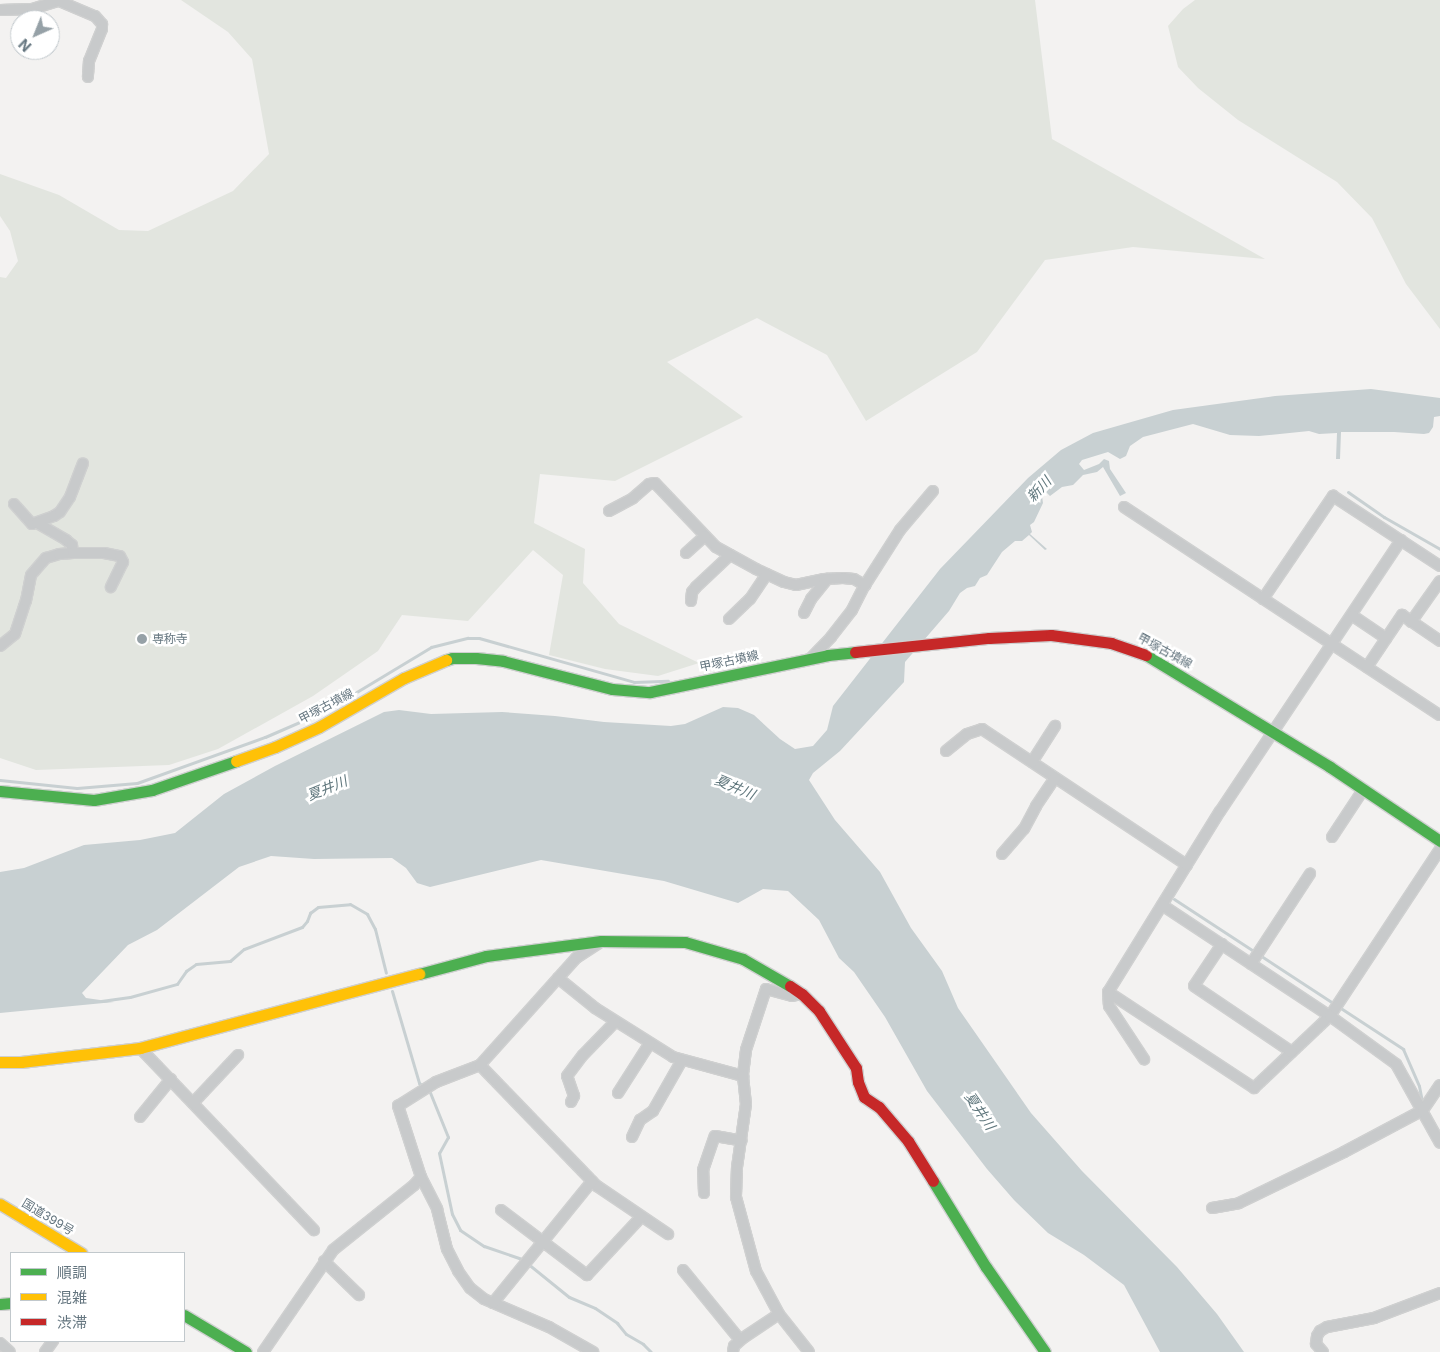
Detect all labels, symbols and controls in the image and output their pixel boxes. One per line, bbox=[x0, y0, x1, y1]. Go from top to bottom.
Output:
north arrow bbox=[10, 10, 60, 60]
text: N bbox=[15, 36, 35, 55]
water label: 新川 bbox=[1023, 473, 1055, 505]
street label: 甲塚古墳線 bbox=[1135, 631, 1195, 671]
place label: 専称寺 bbox=[152, 632, 188, 646]
marker: 専称寺 bbox=[136, 633, 148, 645]
street label: 甲塚古墳線 bbox=[698, 648, 760, 674]
street label: 甲塚古墳線 bbox=[296, 686, 356, 726]
water label: 夏井川 bbox=[712, 771, 758, 803]
water label: 夏井川 bbox=[304, 772, 350, 804]
water label: 夏井川 bbox=[961, 1089, 999, 1133]
street label: 国道399号 bbox=[19, 1196, 77, 1238]
legend bbox=[10, 1252, 185, 1342]
text: 順調 bbox=[57, 1263, 87, 1282]
text: 混雑 bbox=[57, 1288, 87, 1307]
text: 渋滞 bbox=[57, 1313, 87, 1332]

